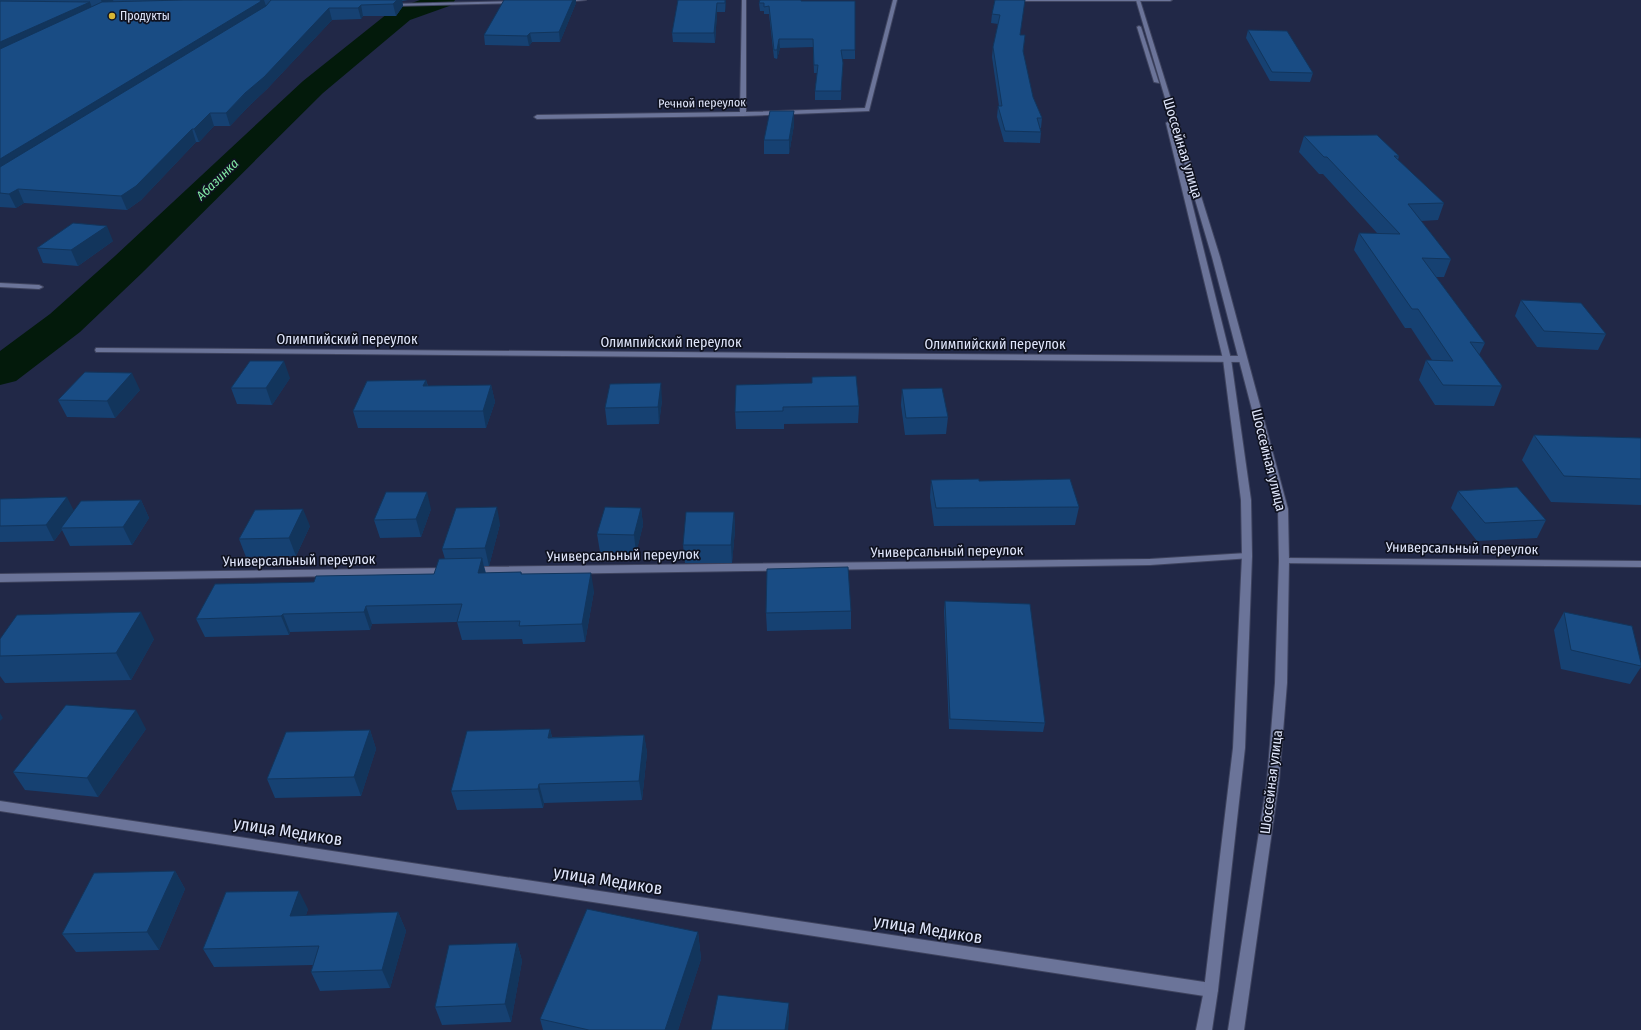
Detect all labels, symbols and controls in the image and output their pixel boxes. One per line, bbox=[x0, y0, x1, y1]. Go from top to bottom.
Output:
place label: Продукты bbox=[120, 9, 170, 23]
marker: Продукты bbox=[107, 11, 117, 21]
street label: Речной переулок bbox=[658, 95, 746, 111]
street label: Шоссейная улица bbox=[1159, 96, 1206, 201]
water label: Абазинка bbox=[192, 156, 242, 204]
street label: Олимпийский переулок bbox=[276, 331, 418, 348]
street label: Олимпийский переулок bbox=[600, 334, 742, 351]
street label: Олимпийский переулок bbox=[924, 336, 1066, 353]
street label: Шоссейная улица bbox=[1248, 407, 1289, 513]
street label: Универсальный переулок bbox=[1385, 539, 1539, 558]
street label: Универсальный переулок bbox=[870, 542, 1024, 561]
street label: Универсальный переулок bbox=[546, 546, 700, 565]
street label: Универсальный переулок bbox=[222, 551, 376, 570]
street label: Шоссейная улица bbox=[1257, 729, 1286, 835]
street label: улица Медиков bbox=[232, 813, 344, 850]
street label: улица Медиков bbox=[552, 862, 664, 899]
street label: улица Медиков bbox=[872, 911, 984, 948]

